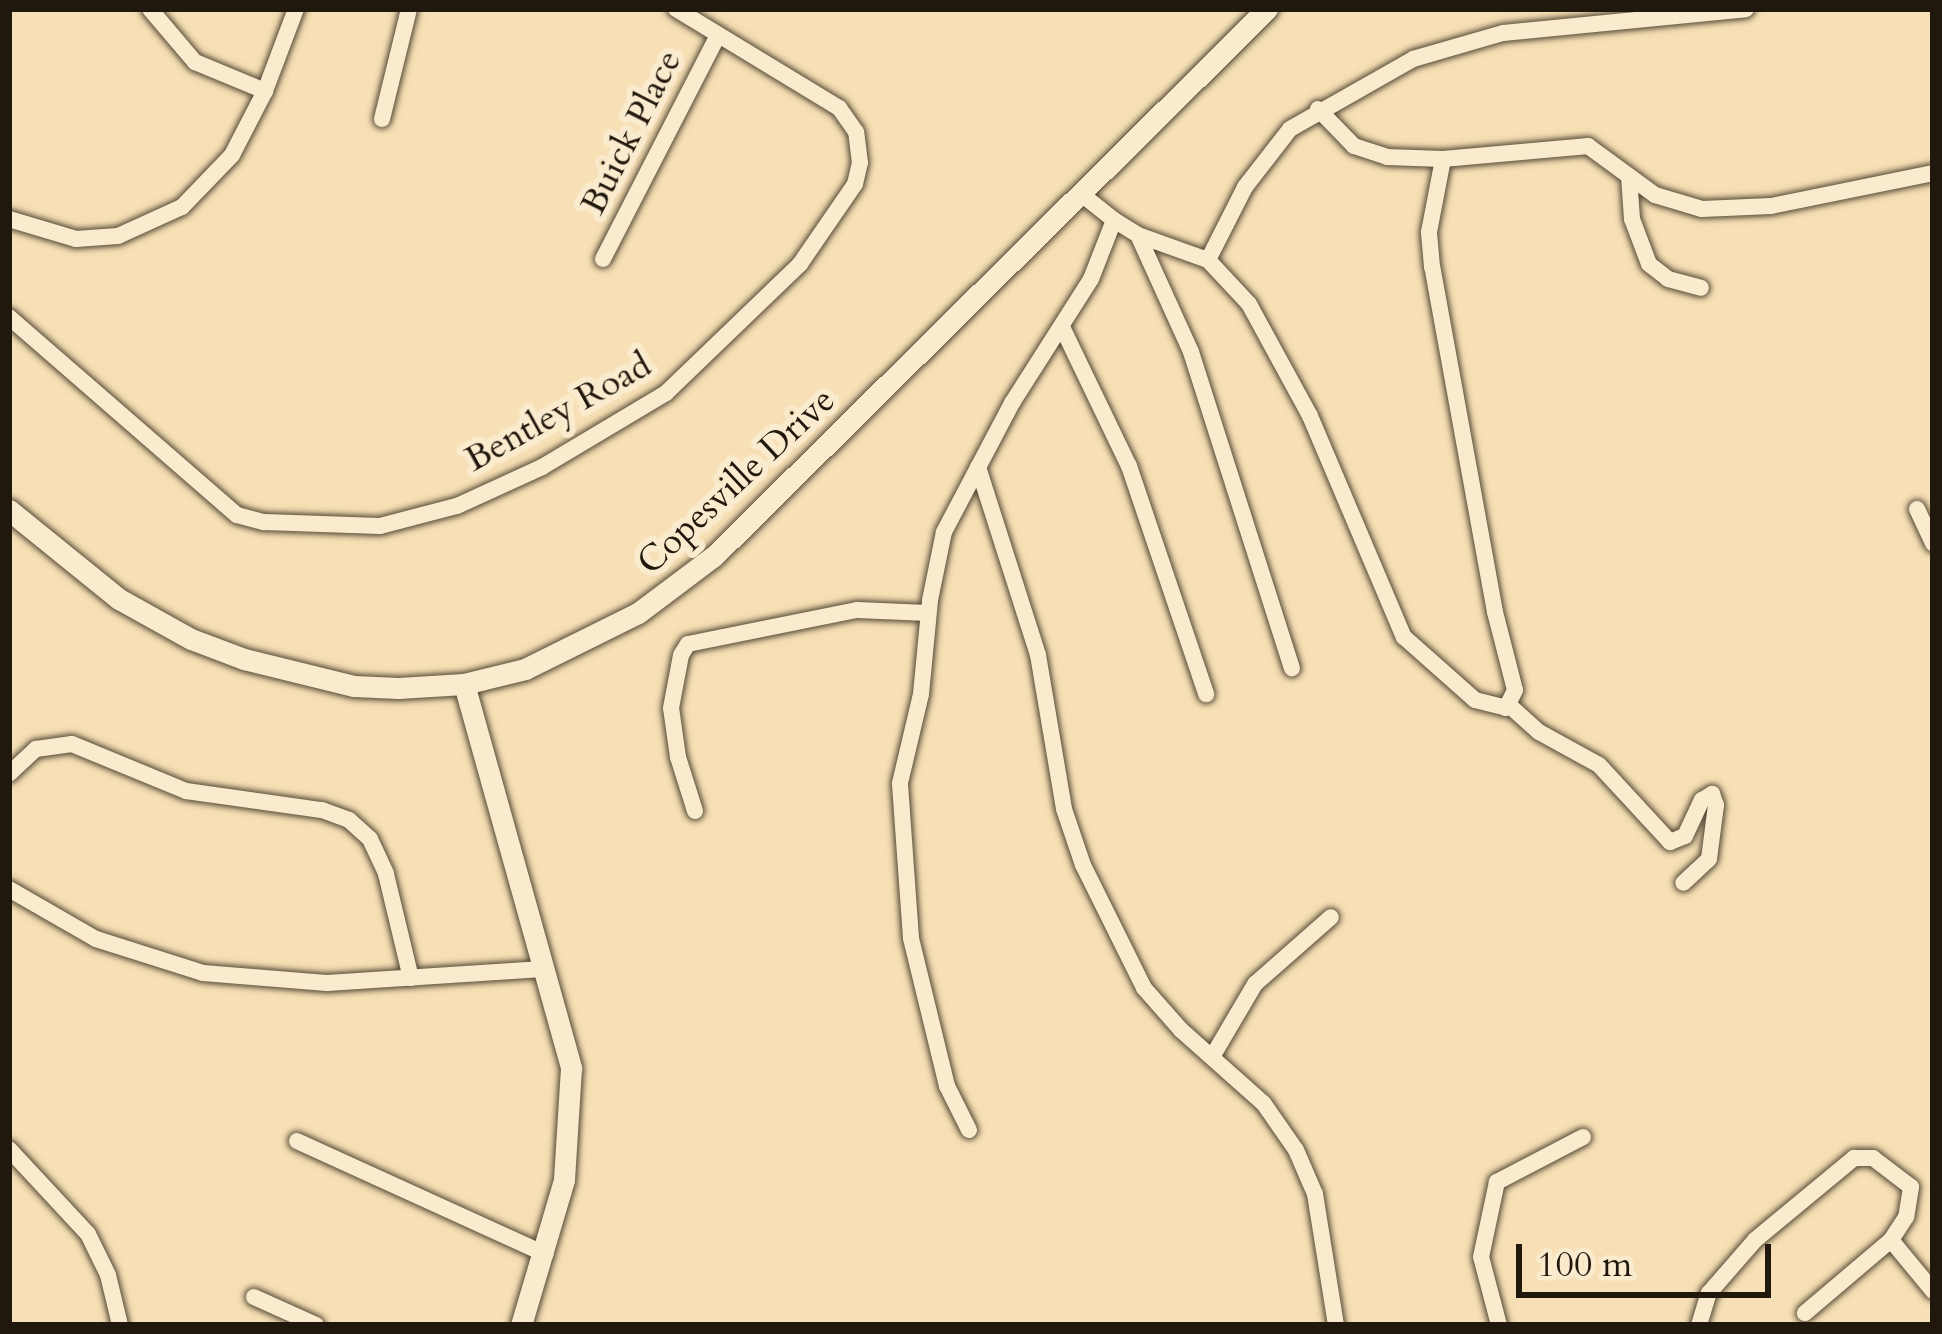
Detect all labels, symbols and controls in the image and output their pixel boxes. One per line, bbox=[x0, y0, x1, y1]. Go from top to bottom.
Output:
street label: Buick Place bbox=[571, 43, 691, 221]
street label: Bentley Road bbox=[457, 343, 659, 481]
street label: Copesville Drive bbox=[628, 378, 844, 584]
scale bar bbox=[1522, 1220, 1777, 1294]
text: 100 m bbox=[1537, 1240, 1632, 1289]

